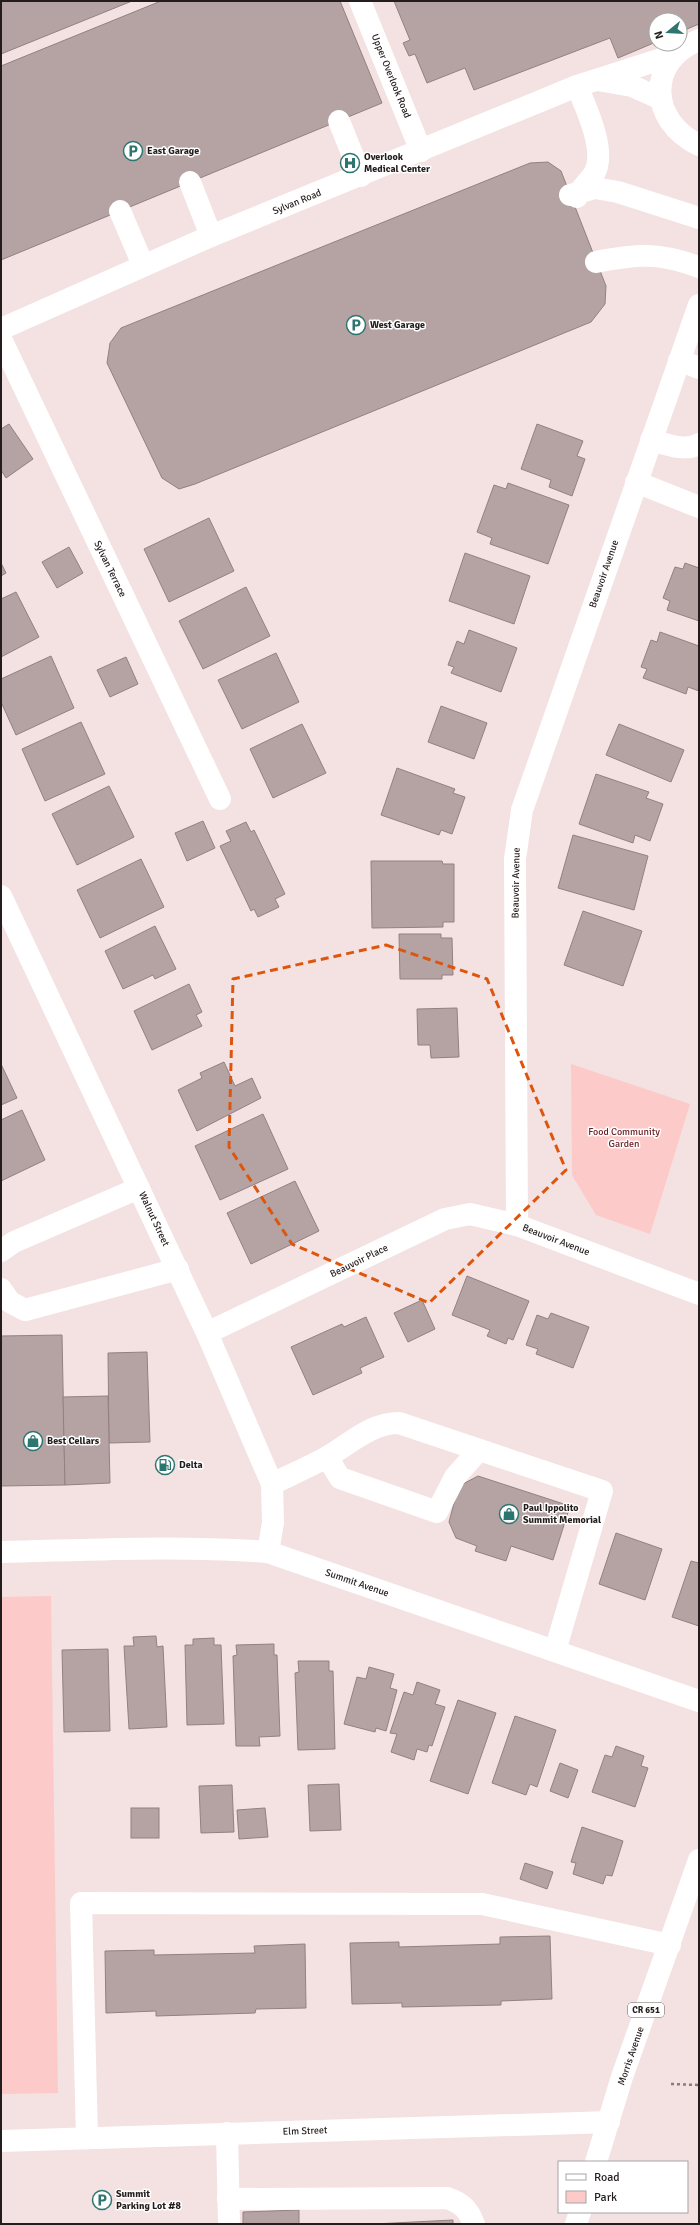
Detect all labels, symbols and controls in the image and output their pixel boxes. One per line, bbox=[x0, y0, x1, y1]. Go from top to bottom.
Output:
north arrow bbox=[648, 12, 688, 52]
text: N bbox=[652, 29, 666, 41]
street label: Upper Overlook Road bbox=[369, 32, 413, 120]
parking icon: East Garage bbox=[122, 140, 144, 162]
place label: East Garage bbox=[147, 145, 199, 157]
place label: Overlook Medical Center bbox=[364, 151, 430, 175]
hospital icon: Overlook Medical Center bbox=[339, 152, 361, 174]
street label: Sylvan Road bbox=[271, 187, 323, 217]
parking icon: West Garage bbox=[345, 314, 367, 336]
place label: West Garage bbox=[370, 319, 425, 331]
street label: Beauvoir Avenue bbox=[587, 538, 621, 610]
street label: Sylvan Terrace bbox=[91, 539, 129, 599]
street label: Beauvoir Avenue bbox=[509, 847, 523, 919]
park label: Food Community Garden bbox=[588, 1126, 660, 1150]
street label: Walnut Street bbox=[136, 1190, 172, 1249]
street label: Beauvoir Avenue bbox=[521, 1222, 591, 1258]
street label: Beauvoir Place bbox=[328, 1242, 390, 1280]
shop icon: Best Cellars bbox=[22, 1430, 44, 1452]
place label: Best Cellars bbox=[47, 1435, 100, 1447]
fuel station icon: Delta bbox=[154, 1454, 176, 1476]
place label: Delta bbox=[179, 1459, 203, 1471]
place label: Paul Ippolito Summit Memorial bbox=[523, 1502, 601, 1526]
shop icon: Paul Ippolito Summit Memorial bbox=[498, 1503, 520, 1525]
street label: Summit Avenue bbox=[324, 1566, 390, 1600]
road number: CR 651 bbox=[628, 2003, 664, 2017]
street label: Morris Avenue bbox=[615, 2025, 647, 2087]
street label: Elm Street bbox=[282, 2124, 328, 2138]
legend bbox=[558, 2161, 688, 2213]
text: Road bbox=[594, 2170, 620, 2185]
place label: Summit Parking Lot #8 bbox=[116, 2188, 181, 2212]
parking icon: Summit Parking Lot #8 bbox=[91, 2189, 113, 2211]
text: Park bbox=[594, 2190, 617, 2205]

